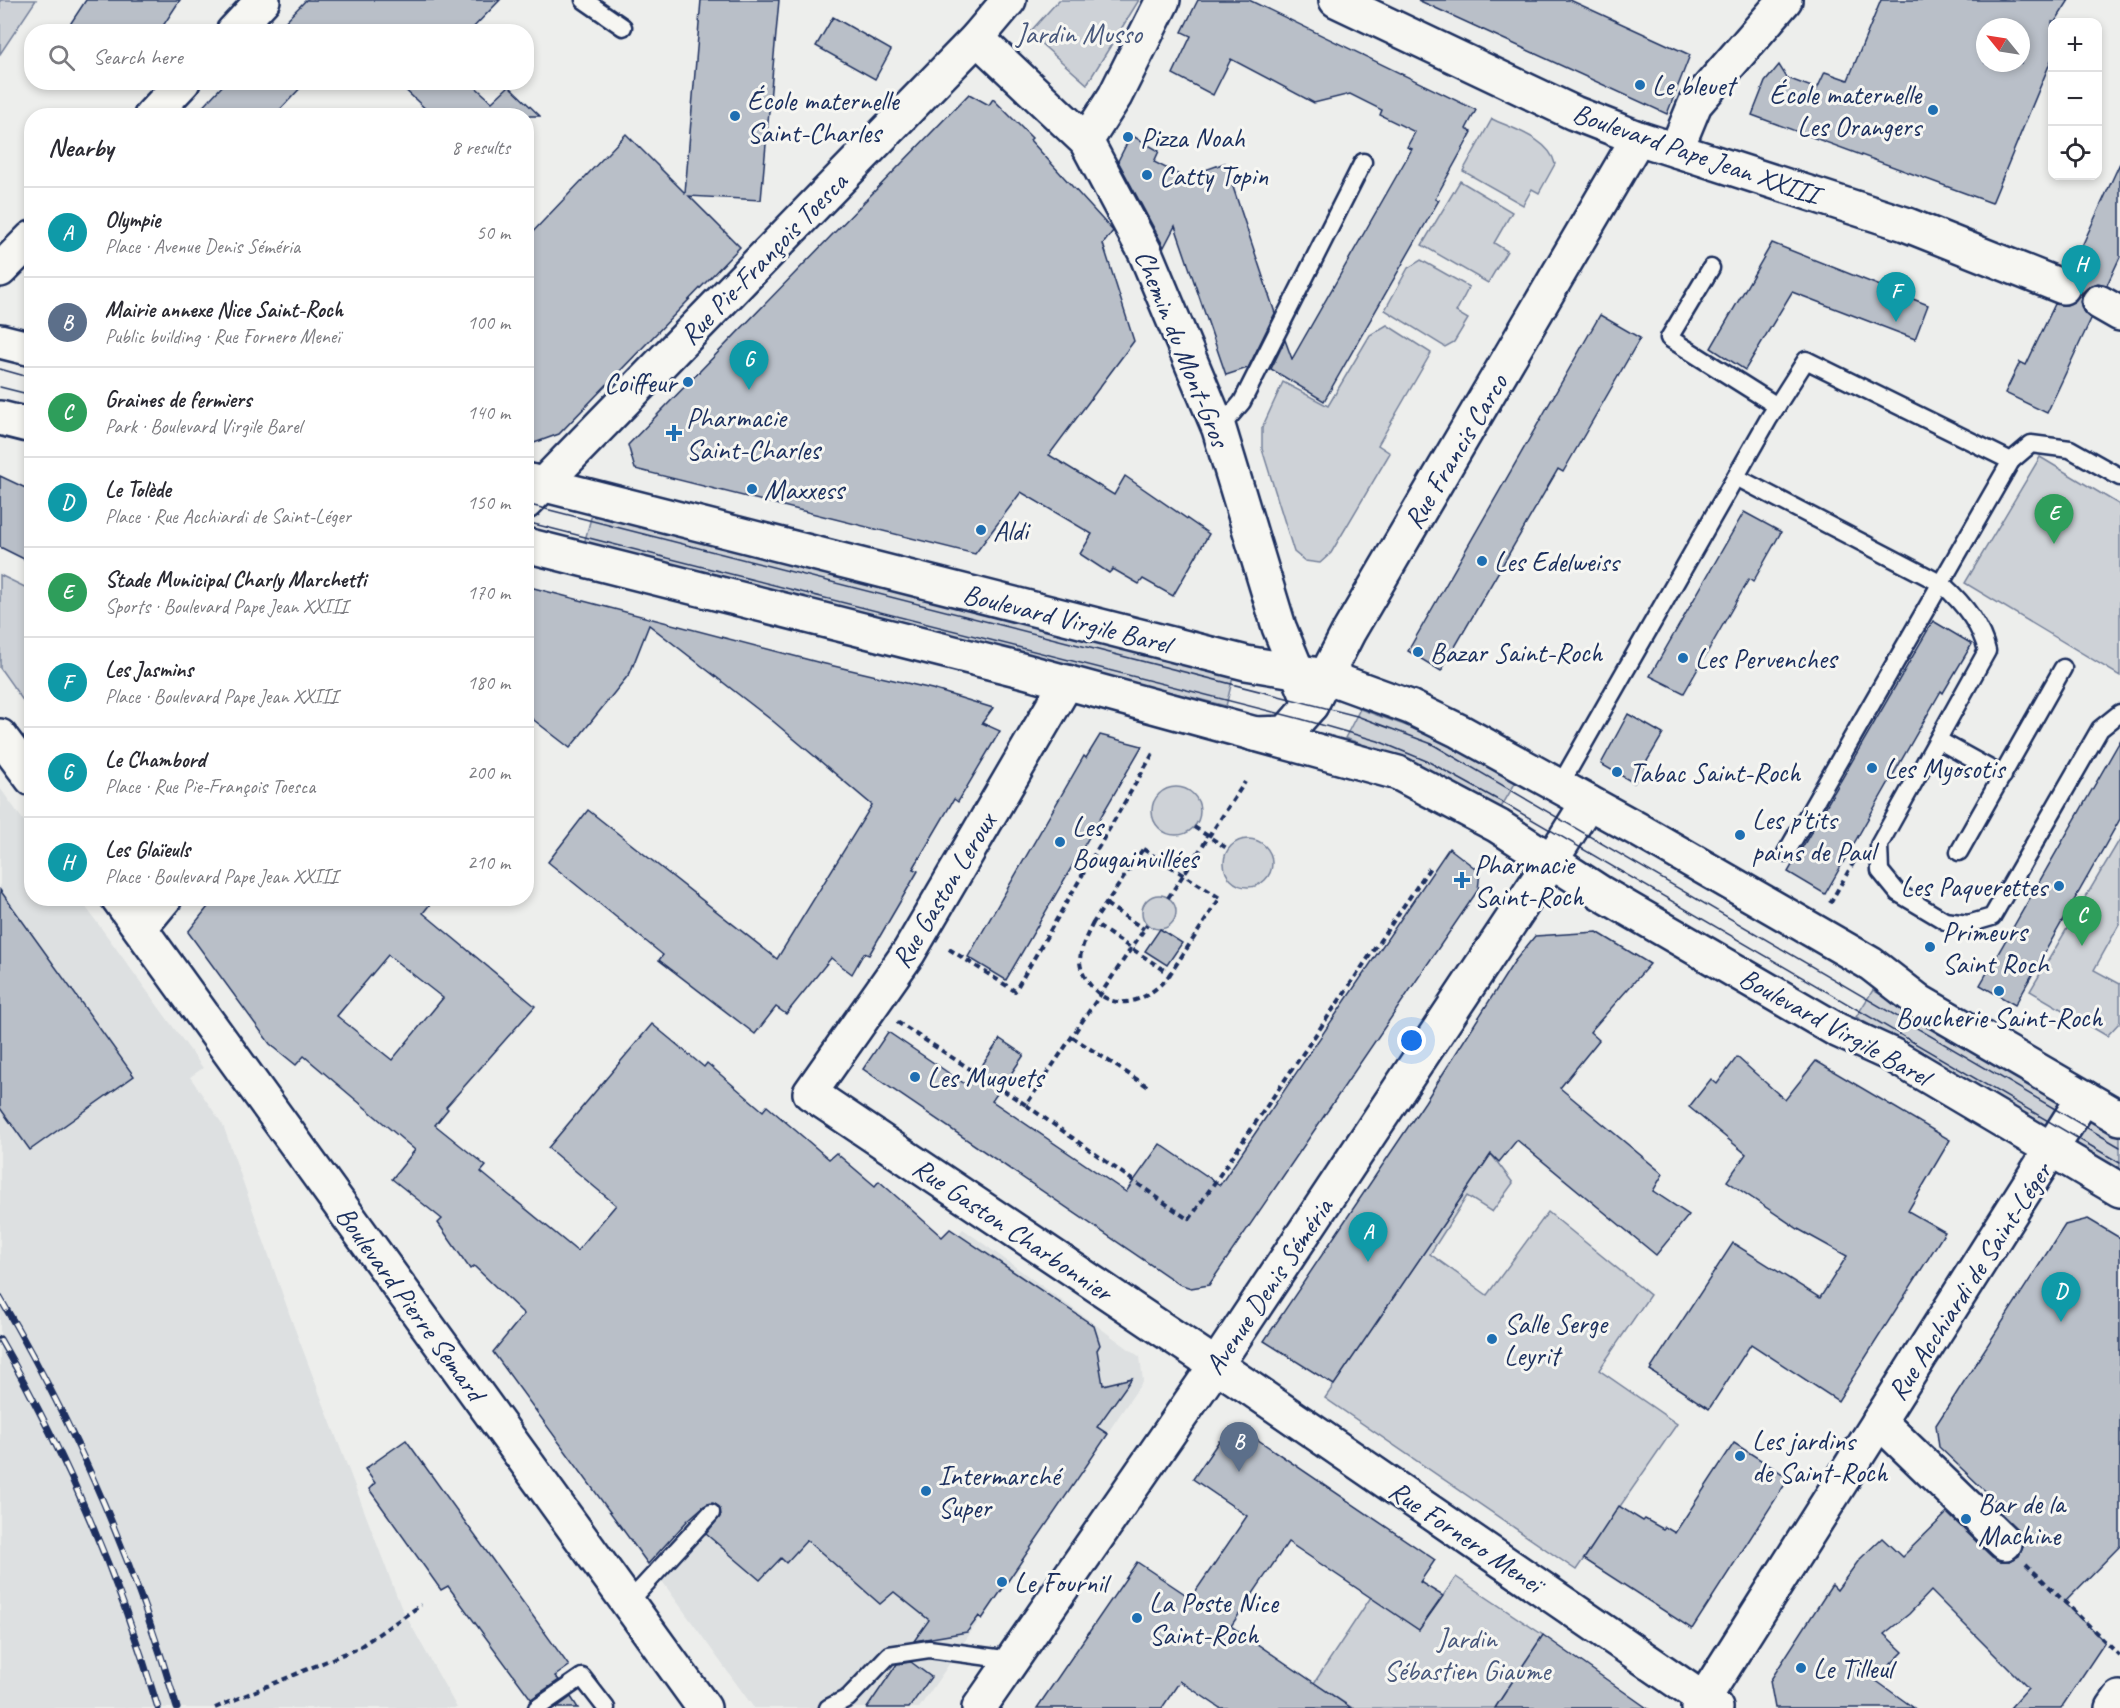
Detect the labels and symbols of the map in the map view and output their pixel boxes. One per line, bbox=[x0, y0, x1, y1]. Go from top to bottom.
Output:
park label: Jardin Musso bbox=[1014, 16, 1144, 51]
north arrow bbox=[1976, 18, 2030, 72]
place label: Le bleuet bbox=[1652, 68, 1738, 103]
place label: École maternelle Les Orangers bbox=[1769, 77, 1923, 144]
marker: Le bleuet bbox=[1633, 78, 1647, 92]
place label: École maternelle Saint-Charles bbox=[747, 83, 901, 150]
street label: Boulevard Pape Jean XXIII bbox=[1568, 95, 1829, 214]
marker: École maternelle Les Orangers bbox=[1926, 103, 1940, 117]
marker: École maternelle Saint-Charles bbox=[728, 109, 742, 123]
place label: Pizza Noah bbox=[1140, 120, 1245, 155]
marker: Pizza Noah bbox=[1121, 130, 1135, 144]
place label: Catty Topin bbox=[1159, 158, 1269, 193]
street label: Rue Pie-François Toesca bbox=[672, 163, 856, 352]
marker: Catty Topin bbox=[1140, 168, 1154, 182]
street label: Chemin du Mont-Gros bbox=[1127, 245, 1239, 454]
pin: H bbox=[2062, 246, 2100, 295]
pin: F bbox=[1876, 272, 1916, 322]
pin: G bbox=[730, 340, 768, 390]
place label: Coiffeur bbox=[604, 365, 679, 400]
street label: Rue Francis Carco bbox=[1396, 366, 1516, 535]
marker: Coiffeur bbox=[681, 375, 695, 389]
place label: Pharmacie Saint-Charles bbox=[686, 400, 822, 467]
marker: Pharmacie Saint-Charles bbox=[667, 426, 681, 440]
place label: Maxxess bbox=[764, 472, 846, 507]
marker: Maxxess bbox=[745, 482, 759, 496]
pin: E bbox=[2034, 494, 2074, 544]
place label: Aldi bbox=[993, 513, 1032, 548]
marker: Aldi bbox=[974, 523, 988, 537]
place label: Les Edelweiss bbox=[1494, 544, 1621, 579]
marker: Les Edelweiss bbox=[1475, 554, 1489, 568]
street label: Boulevard Virgile Barel bbox=[960, 576, 1179, 662]
place label: Bazar Saint-Roch bbox=[1430, 635, 1604, 670]
place label: Les Pervenches bbox=[1695, 641, 1839, 676]
marker: Bazar Saint-Roch bbox=[1411, 645, 1425, 659]
marker: Les Pervenches bbox=[1676, 651, 1690, 665]
place label: Les Myosotis bbox=[1884, 751, 2007, 786]
place label: Tabac Saint-Roch bbox=[1629, 755, 1801, 790]
marker: Les Myosotis bbox=[1865, 761, 1879, 775]
marker: Tabac Saint-Roch bbox=[1610, 765, 1624, 779]
place label: Les p'tits pains de Paul bbox=[1752, 802, 1880, 869]
street label: Rue Gaston Leroux bbox=[883, 804, 1005, 974]
place label: Les Bougainvillées bbox=[1072, 809, 1200, 876]
marker: Les p'tits pains de Paul bbox=[1733, 828, 1747, 842]
marker: Les Bougainvillées bbox=[1053, 835, 1067, 849]
place label: Pharmacie Saint-Roch bbox=[1474, 847, 1584, 914]
place label: Les Paquerettes bbox=[1901, 869, 2049, 904]
marker: Pharmacie Saint-Roch bbox=[1455, 873, 1469, 887]
marker: Les Paquerettes bbox=[2052, 879, 2066, 893]
pin: C bbox=[2062, 896, 2102, 946]
place label: Primeurs Saint Roch bbox=[1942, 914, 2051, 981]
marker: Primeurs Saint Roch bbox=[1923, 940, 1937, 954]
street label: Boulevard Virgile Barel bbox=[1733, 960, 1941, 1096]
marker: Boucherie Saint-Roch bbox=[1992, 984, 2006, 998]
place label: Boucherie Saint-Roch bbox=[1896, 1000, 2103, 1035]
your location bbox=[1397, 1026, 1426, 1055]
place label: Les Muguets bbox=[927, 1060, 1046, 1095]
marker: Les Muguets bbox=[908, 1070, 922, 1084]
street label: Rue Gaston Charbonnier bbox=[906, 1150, 1121, 1310]
street label: Rue Acchiardi de Saint-Léger bbox=[1879, 1154, 2060, 1407]
street label: Avenue Denis Séméria bbox=[1197, 1190, 1341, 1381]
street label: Boulevard Pierre Semard bbox=[328, 1199, 495, 1411]
pin: A bbox=[1348, 1212, 1388, 1262]
pin: D bbox=[2042, 1272, 2080, 1322]
place label: Salle Serge Leyrit bbox=[1504, 1306, 1609, 1373]
marker: Salle Serge Leyrit bbox=[1485, 1332, 1499, 1346]
pin: B bbox=[1220, 1422, 1258, 1472]
place label: Les jardins de Saint-Roch bbox=[1752, 1423, 1889, 1490]
marker: Les jardins de Saint-Roch bbox=[1733, 1449, 1747, 1463]
place label: Intermarché Super bbox=[938, 1458, 1063, 1525]
street label: Rue Fornero Meneï bbox=[1382, 1472, 1553, 1603]
marker: Intermarché Super bbox=[919, 1484, 933, 1498]
place label: Bar de la Machine bbox=[1978, 1486, 2067, 1553]
marker: Bar de la Machine bbox=[1959, 1512, 1973, 1526]
place label: Le Fournil bbox=[1014, 1565, 1112, 1600]
marker: Le Fournil bbox=[995, 1575, 1009, 1589]
place label: La Poste Nice Saint-Roch bbox=[1149, 1585, 1280, 1652]
marker: La Poste Nice Saint-Roch bbox=[1130, 1611, 1144, 1625]
park label: Jardin Sébastien Giaume bbox=[1384, 1621, 1552, 1688]
place label: Le Tilleul bbox=[1813, 1651, 1898, 1686]
marker: Le Tilleul bbox=[1794, 1661, 1808, 1675]

